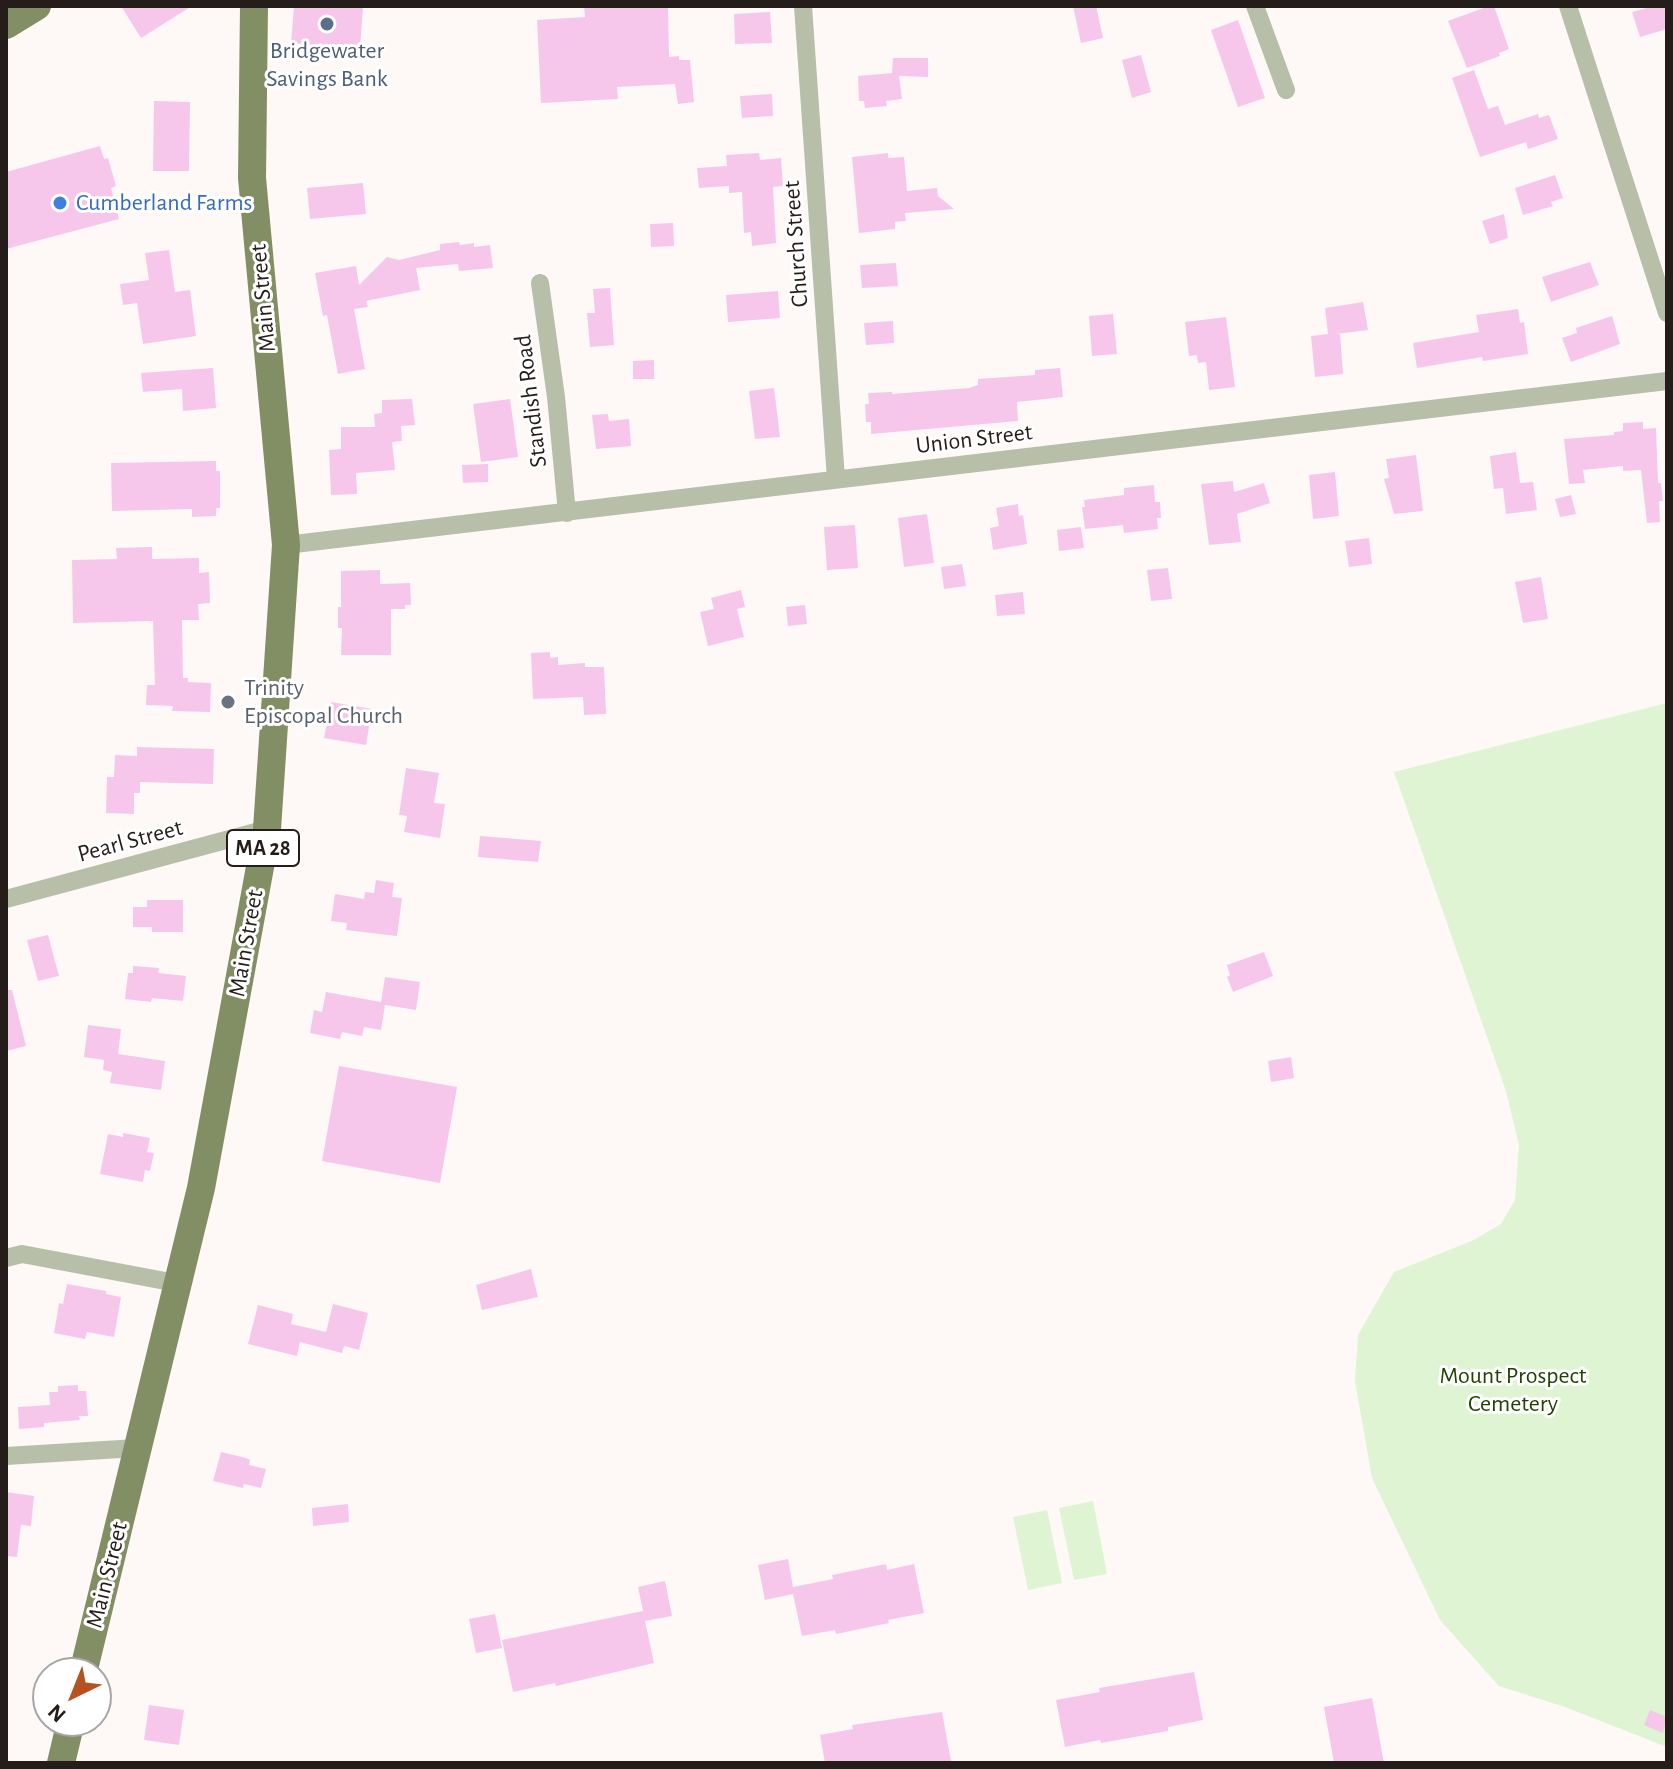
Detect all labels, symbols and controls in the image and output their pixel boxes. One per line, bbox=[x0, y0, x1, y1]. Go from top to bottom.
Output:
marker: Bridgewater Savings Bank bbox=[318, 15, 336, 33]
place label: Bridgewater Savings Bank bbox=[266, 37, 388, 93]
street label: Church Street bbox=[777, 180, 815, 308]
place label: Cumberland Farms bbox=[76, 189, 252, 217]
marker: Cumberland Farms bbox=[51, 194, 69, 212]
street label: Main Street bbox=[244, 243, 282, 353]
street label: Standish Road bbox=[509, 333, 553, 469]
street label: Union Street bbox=[914, 418, 1034, 460]
place label: Trinity Episcopal Church bbox=[244, 674, 403, 730]
marker: Trinity Episcopal Church bbox=[219, 693, 237, 711]
street label: Pearl Street bbox=[74, 813, 186, 869]
road number: MA 28 bbox=[227, 830, 299, 866]
street label: Main Street bbox=[222, 887, 270, 999]
park label: Mount Prospect Cemetery bbox=[1440, 1362, 1586, 1418]
street label: Main Street bbox=[80, 1519, 134, 1631]
north arrow bbox=[32, 1657, 112, 1737]
text: N bbox=[44, 1700, 70, 1726]

